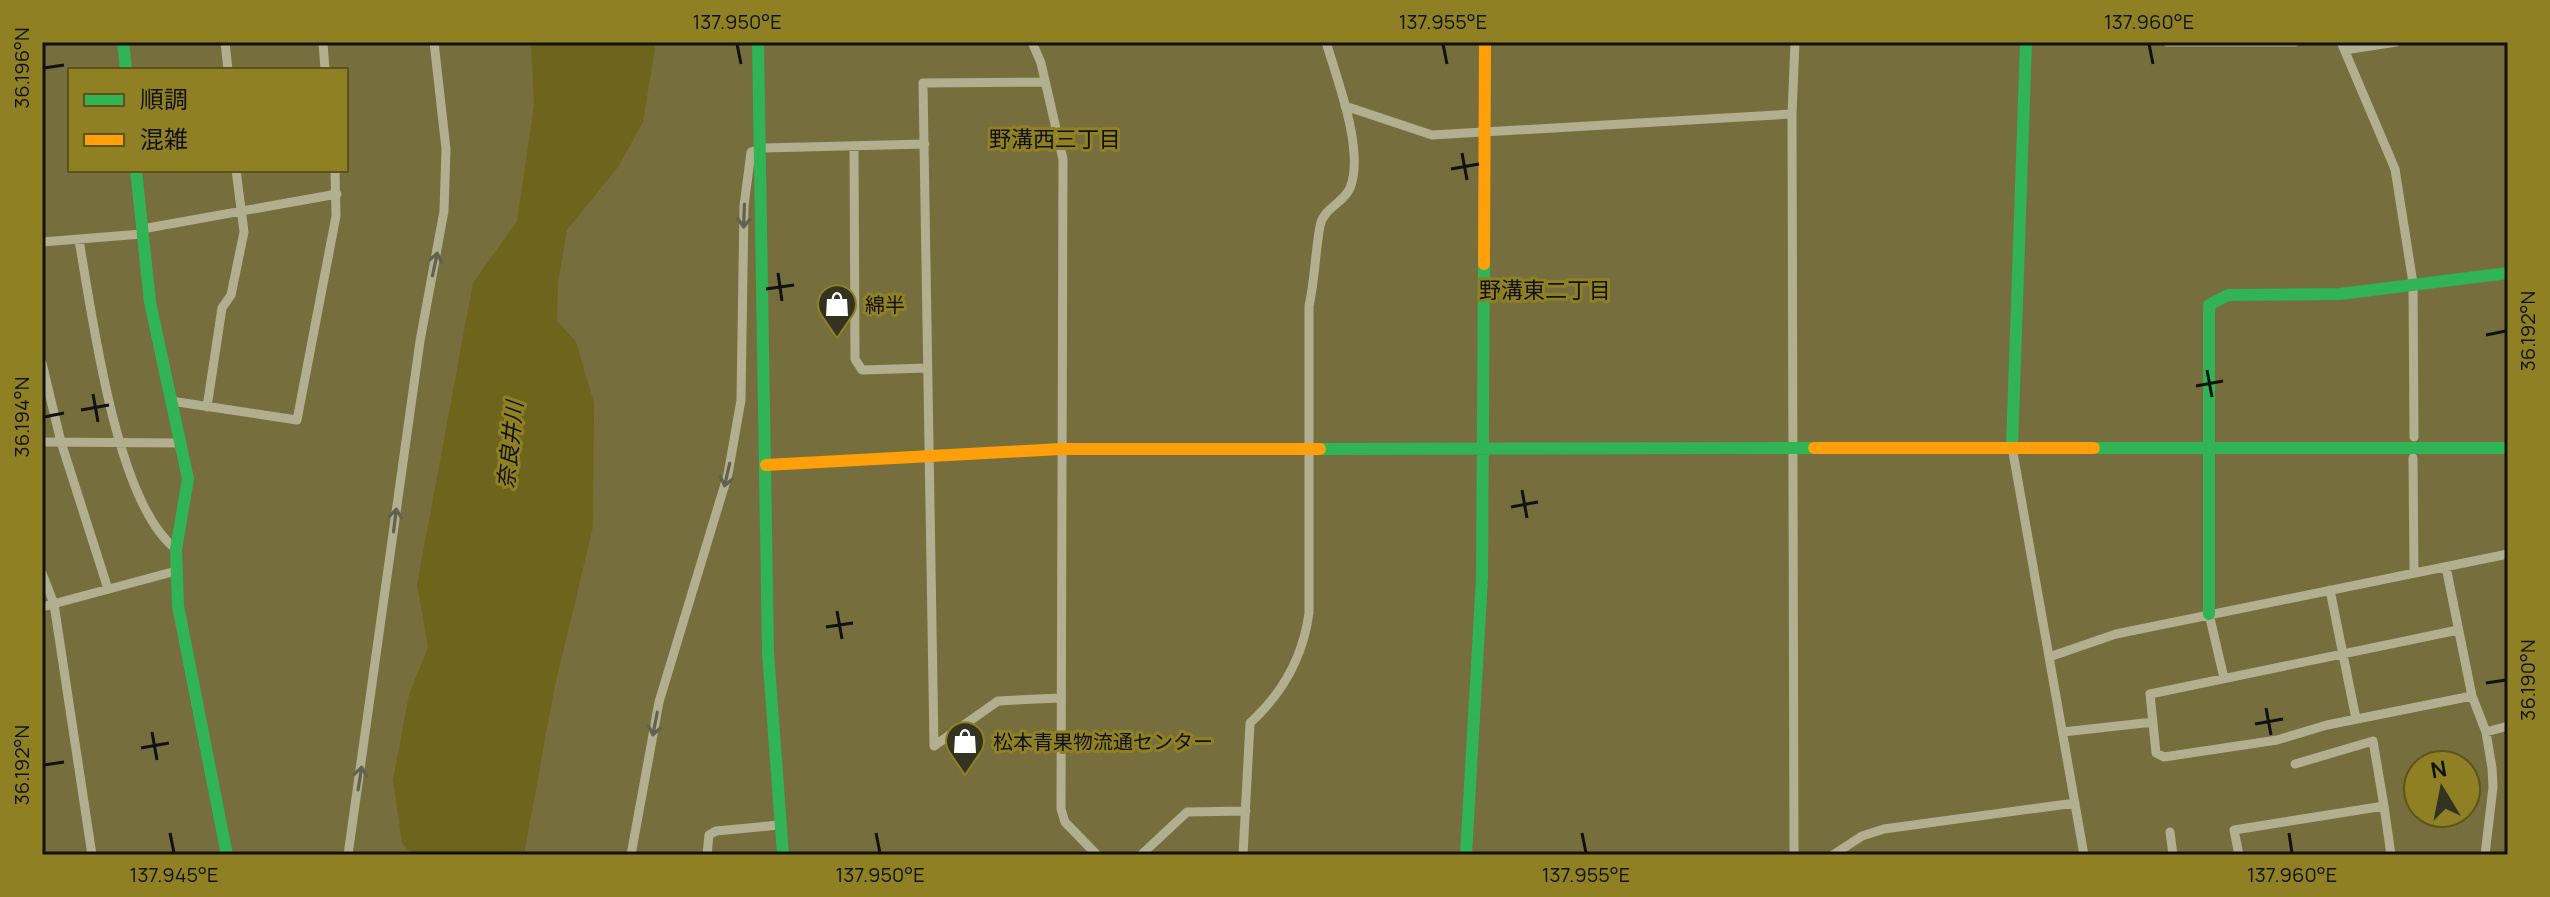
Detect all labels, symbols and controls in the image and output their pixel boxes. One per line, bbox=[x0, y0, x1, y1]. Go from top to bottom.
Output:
text: 137.950°E bbox=[692, 8, 782, 35]
text: 137.955°E bbox=[1399, 8, 1487, 35]
text: 137.960°E bbox=[2104, 8, 2194, 35]
text: 36.196°N bbox=[8, 27, 35, 109]
legend bbox=[68, 68, 348, 172]
text: 順調 bbox=[140, 82, 188, 115]
text: 混雑 bbox=[140, 122, 188, 155]
district label: 野溝西三丁目 bbox=[989, 124, 1121, 154]
one-way arrow bbox=[737, 202, 752, 229]
one-way arrow bbox=[429, 251, 444, 277]
district label: 野溝東二丁目 bbox=[1479, 275, 1611, 305]
shop icon: 綿半 bbox=[816, 283, 858, 338]
place label: 綿半 bbox=[865, 291, 905, 318]
text: 36.192°N bbox=[2514, 291, 2541, 371]
text: 36.194°N bbox=[8, 377, 35, 457]
water label: 奈良井川 bbox=[490, 398, 530, 490]
one-way arrow bbox=[719, 461, 734, 487]
one-way arrow bbox=[388, 507, 403, 534]
text: 36.190°N bbox=[2514, 639, 2541, 721]
one-way arrow bbox=[647, 711, 662, 737]
shop icon: 松本青果物流通センター bbox=[944, 720, 986, 775]
text: 36.192°N bbox=[8, 725, 35, 805]
place label: 松本青果物流通センター bbox=[993, 728, 1213, 755]
north arrow bbox=[2402, 749, 2482, 829]
text: N bbox=[2428, 753, 2449, 785]
one-way arrow bbox=[353, 766, 368, 791]
text: 137.945°E bbox=[130, 861, 218, 888]
text: 137.950°E bbox=[835, 861, 925, 888]
text: 137.955°E bbox=[1542, 861, 1630, 888]
text: 137.960°E bbox=[2247, 861, 2337, 888]

